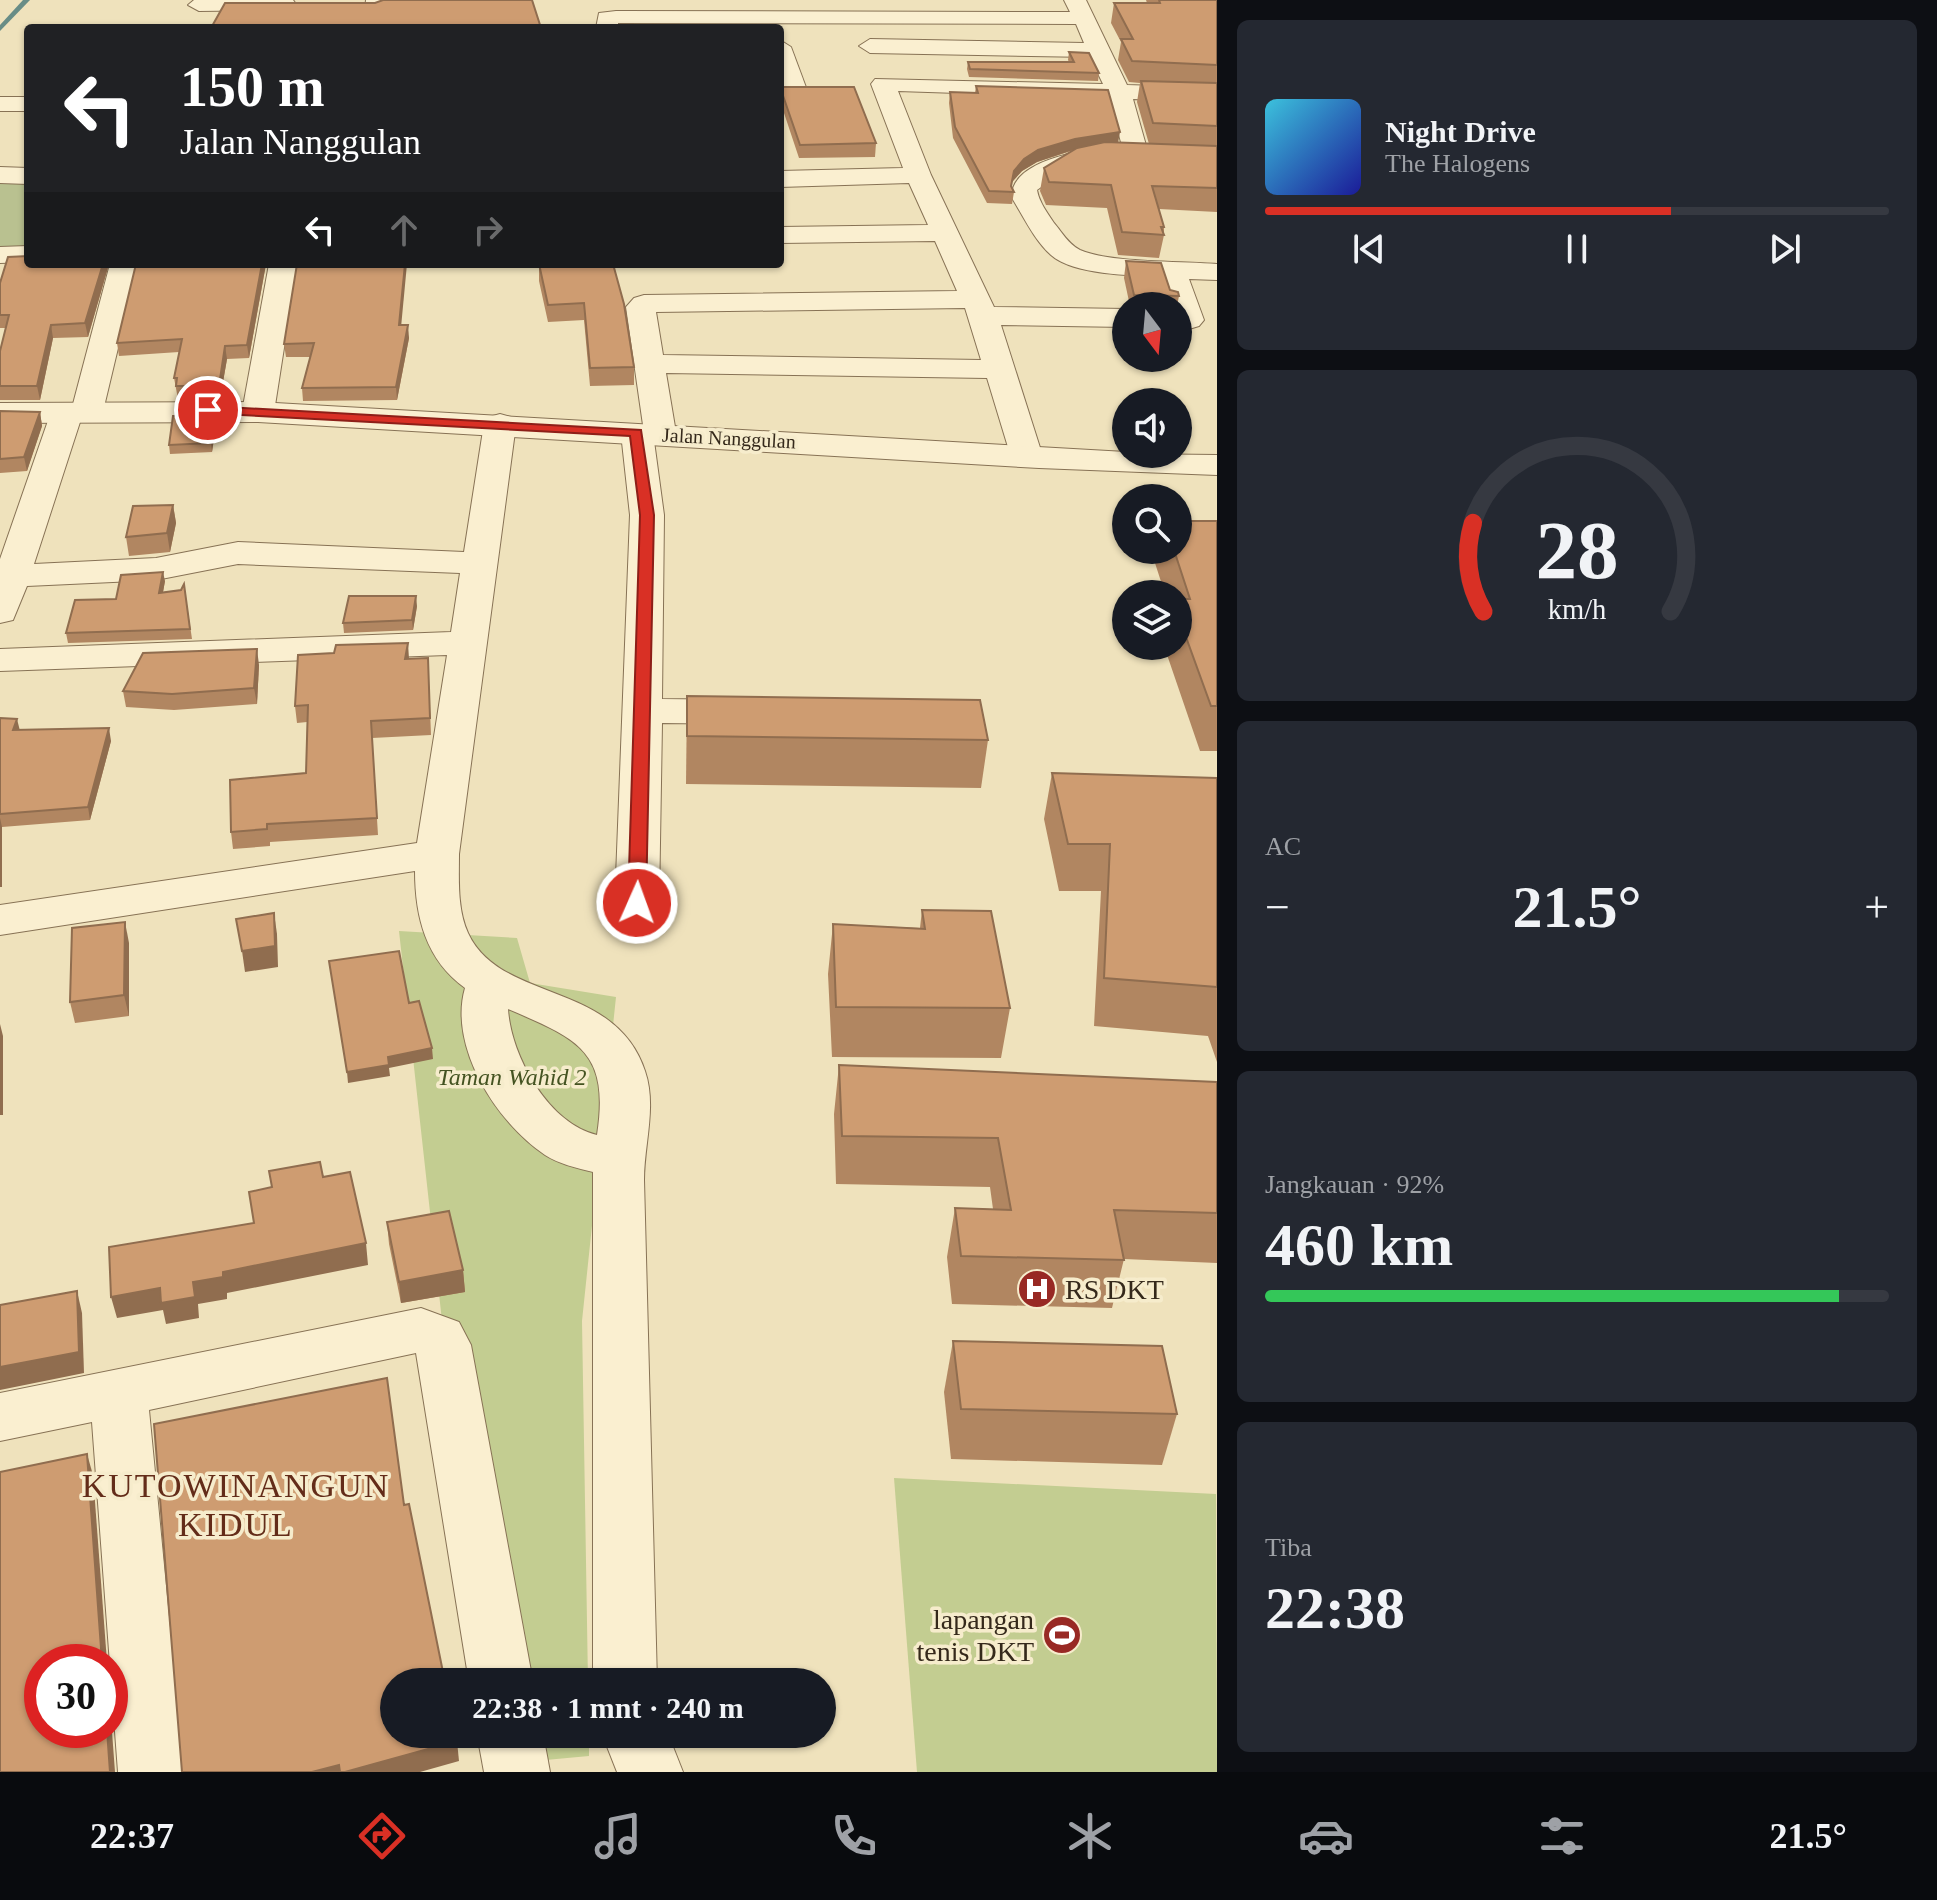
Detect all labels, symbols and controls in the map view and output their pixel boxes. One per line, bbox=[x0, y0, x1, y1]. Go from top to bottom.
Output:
icon: left bbox=[48, 56, 152, 160]
text: 150 m bbox=[180, 56, 325, 118]
text: Night Drive bbox=[1385, 115, 1536, 148]
text: Jalan Nanggulan bbox=[180, 122, 421, 162]
text: The Halogens bbox=[1385, 149, 1530, 178]
icon: left bbox=[298, 208, 342, 252]
icon: ahead bbox=[382, 208, 426, 252]
icon: right bbox=[466, 208, 510, 252]
icon: previous bbox=[1347, 227, 1391, 271]
icon: pause bbox=[1555, 227, 1599, 271]
icon: next bbox=[1763, 227, 1807, 271]
north arrow bbox=[1112, 292, 1192, 372]
map controls bbox=[1112, 292, 1192, 660]
pin bbox=[174, 376, 242, 444]
icon: arrive bbox=[186, 388, 230, 432]
button: sound bbox=[1112, 388, 1192, 468]
street label: Jalan Nanggulan bbox=[662, 424, 796, 453]
button: search bbox=[1112, 484, 1192, 564]
text: 28 bbox=[1535, 503, 1619, 595]
button: layers bbox=[1112, 580, 1192, 660]
text: km/h bbox=[1548, 594, 1606, 625]
text: AC bbox=[1265, 832, 1301, 861]
position arrow bbox=[595, 861, 679, 945]
text: 21.5° bbox=[1513, 874, 1642, 940]
text: − bbox=[1265, 883, 1290, 932]
text: + bbox=[1864, 883, 1889, 932]
park label: Taman Wahid 2 bbox=[438, 1064, 586, 1090]
text: Jangkauan · 92% bbox=[1265, 1170, 1444, 1199]
text: 460 km bbox=[1265, 1212, 1453, 1278]
hospital icon: RS DKT bbox=[1016, 1268, 1058, 1310]
place label: RS DKT bbox=[1065, 1274, 1164, 1305]
district label: KUTOWINANGUN KIDUL bbox=[82, 1467, 390, 1543]
text: Tiba bbox=[1265, 1533, 1312, 1562]
text: 22:38 bbox=[1265, 1575, 1405, 1641]
place label: lapangan tenis DKT bbox=[917, 1604, 1034, 1667]
sports icon: lapangan tenis DKT bbox=[1041, 1614, 1083, 1656]
speed limit sign: 30 bbox=[24, 1644, 128, 1748]
text: 22:38 · 1 mnt · 240 m bbox=[472, 1691, 744, 1724]
icon: directions bbox=[354, 1808, 410, 1864]
icon: music bbox=[590, 1808, 646, 1864]
icon: phone bbox=[826, 1808, 882, 1864]
icon: climate bbox=[1062, 1808, 1118, 1864]
icon: car bbox=[1298, 1808, 1354, 1864]
icon: filters bbox=[1534, 1808, 1590, 1864]
text: 22:37 bbox=[90, 1816, 174, 1856]
text: 21.5° bbox=[1770, 1816, 1847, 1856]

